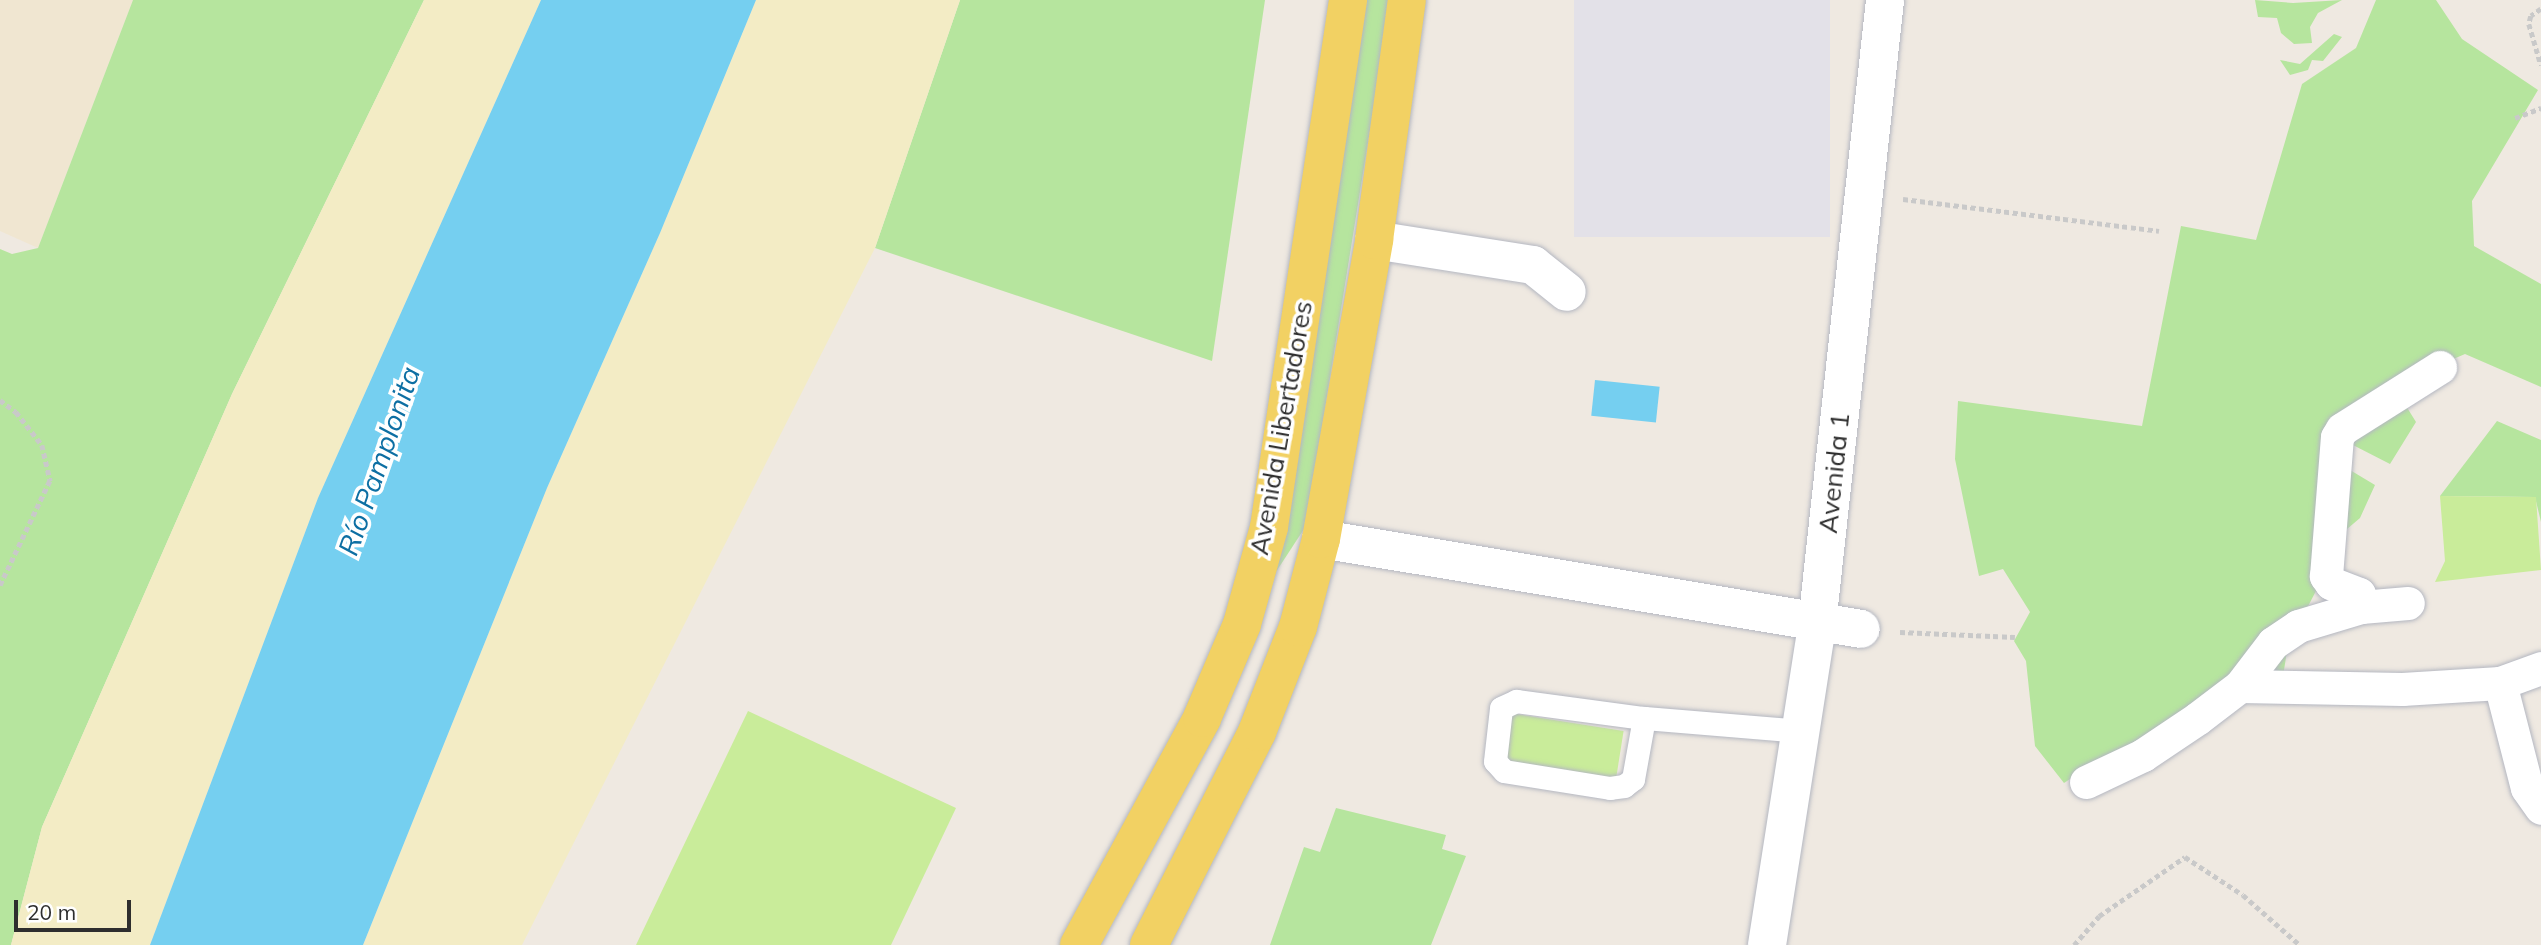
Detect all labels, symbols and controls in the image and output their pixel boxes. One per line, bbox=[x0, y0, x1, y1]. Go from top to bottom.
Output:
street label: Avenida Libertadores bbox=[1243, 299, 1319, 557]
water label: Río Pamplonita bbox=[331, 362, 427, 560]
street label: Avenida 1 bbox=[1812, 411, 1856, 535]
scale bar bbox=[18, 886, 135, 930]
text: 20 m bbox=[27, 899, 76, 925]

